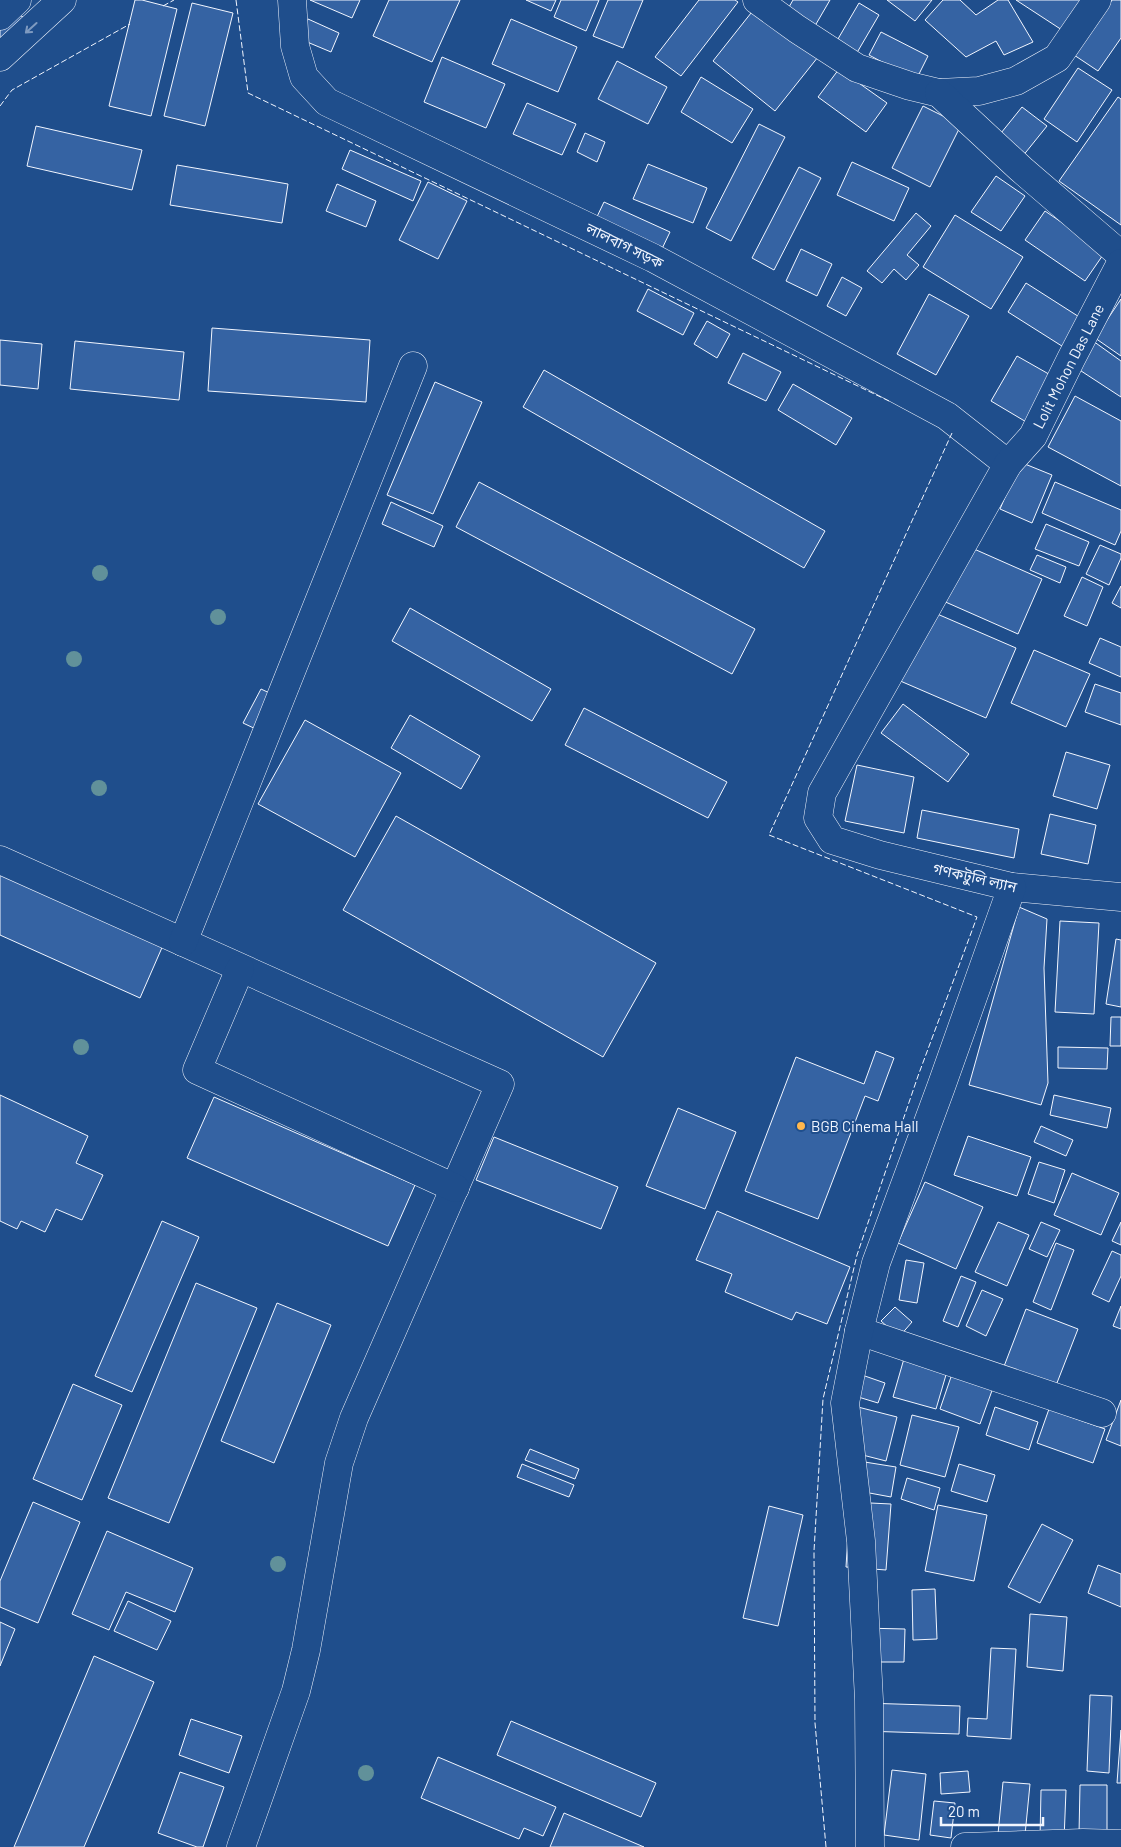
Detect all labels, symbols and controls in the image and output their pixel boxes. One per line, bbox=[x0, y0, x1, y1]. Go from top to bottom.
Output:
one-way arrow bbox=[25, 22, 38, 34]
street label: লালবাগ সড়ক bbox=[583, 218, 667, 272]
street label: Lolit Mohon Das Lane bbox=[1029, 301, 1107, 431]
street label: গণকটুলি ল্যান bbox=[931, 859, 1020, 897]
place label: BGB Cinema Hall bbox=[811, 1117, 918, 1135]
marker: BGB Cinema Hall bbox=[795, 1120, 807, 1132]
scale bar bbox=[941, 1794, 1044, 1826]
text: 20 m bbox=[948, 1802, 980, 1820]

